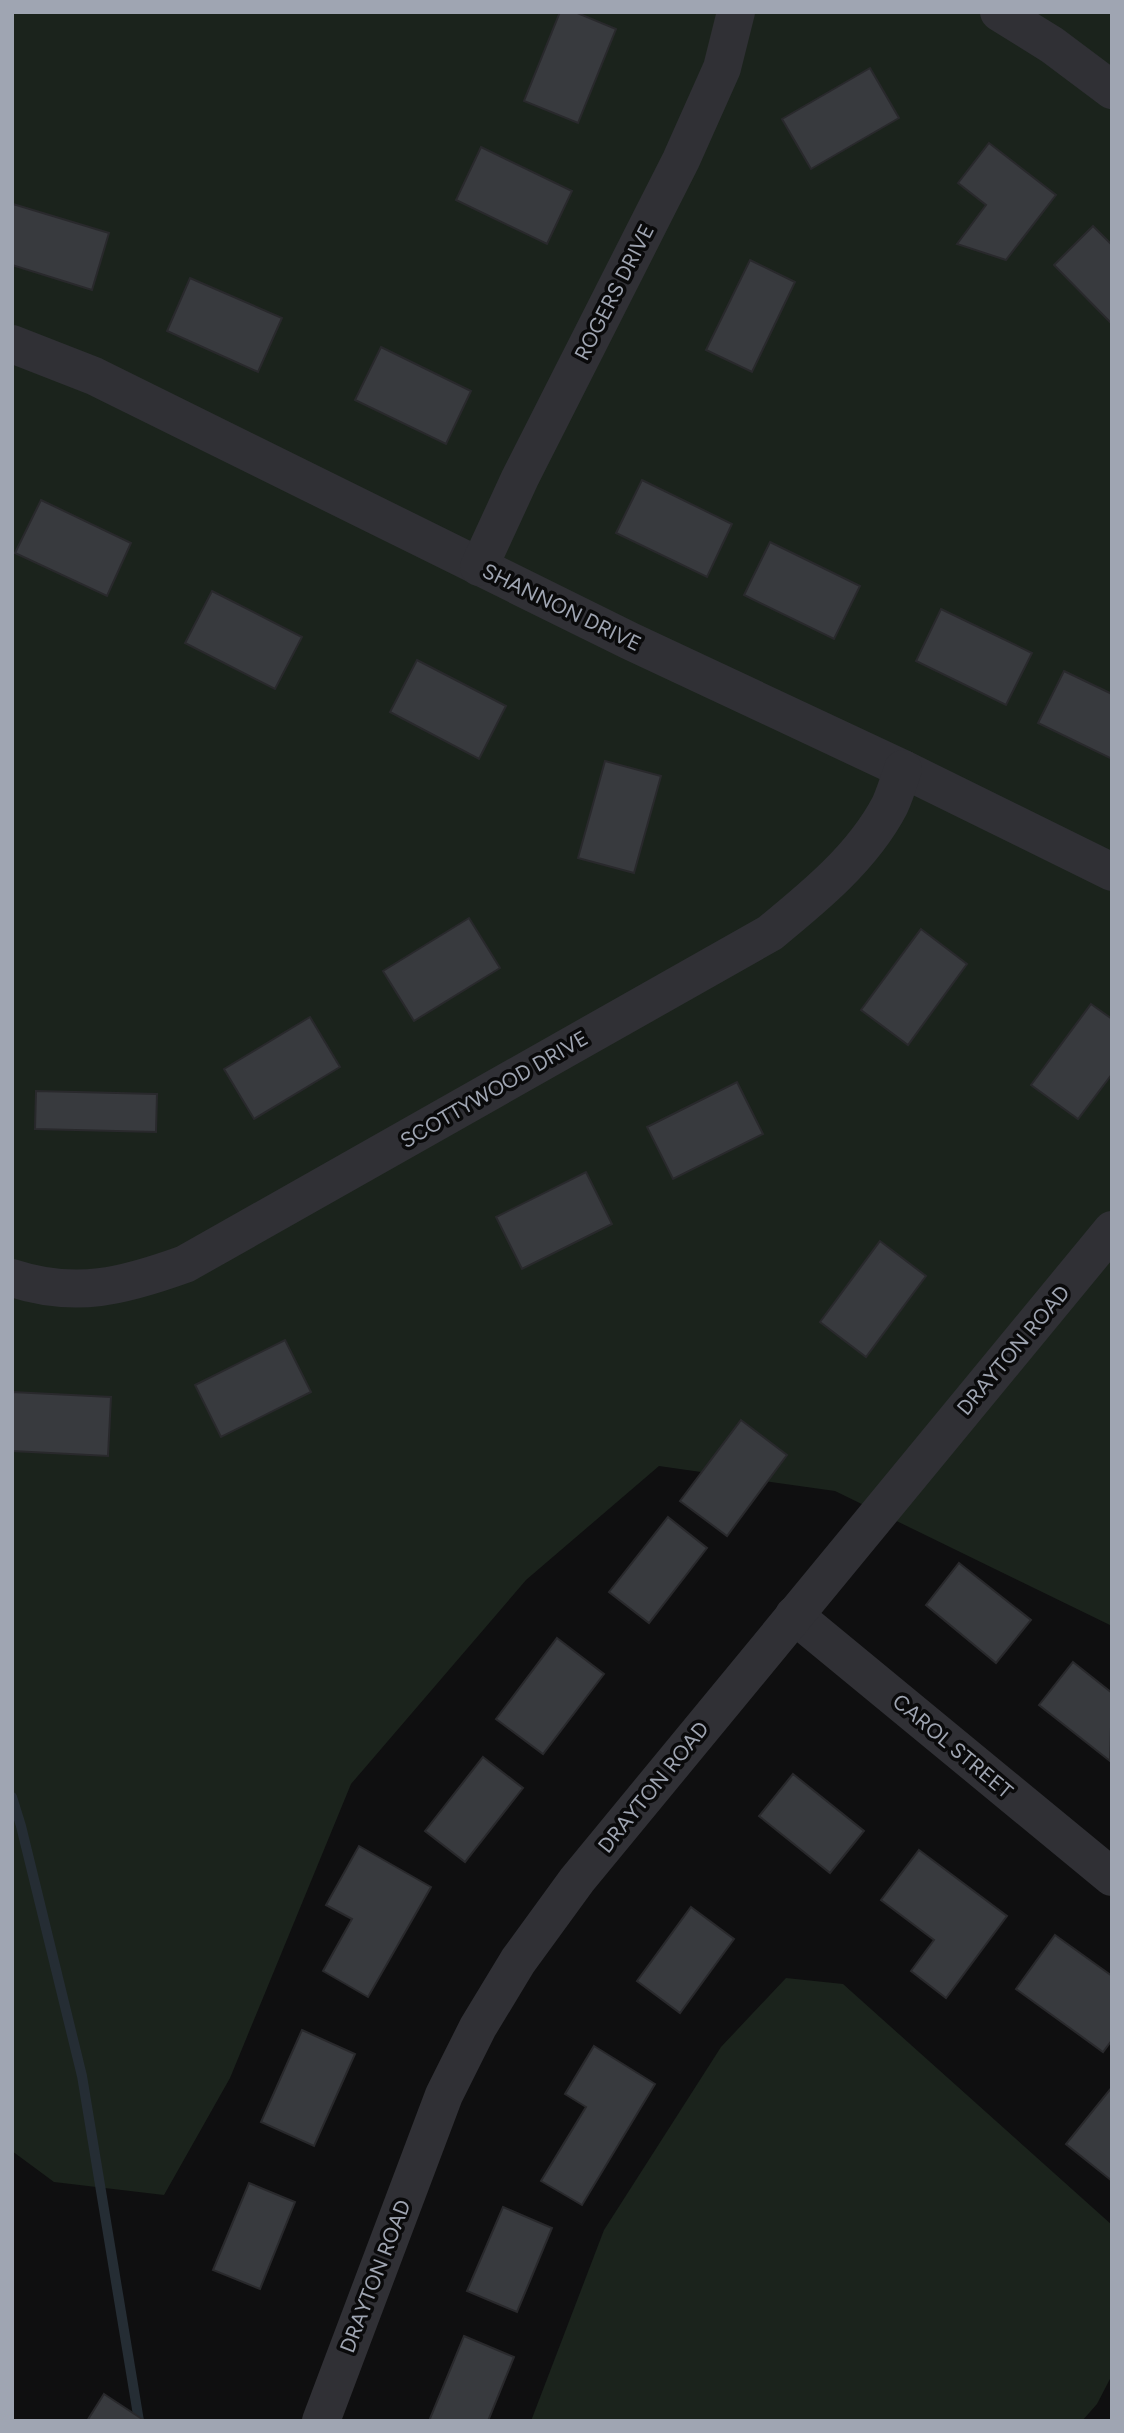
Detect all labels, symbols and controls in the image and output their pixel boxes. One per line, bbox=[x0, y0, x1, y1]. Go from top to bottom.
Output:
street label: ROGERS DRIVE bbox=[569, 220, 659, 364]
street label: SHANNON DRIVE bbox=[479, 558, 645, 656]
street label: SCOTTYWOOD DRIVE bbox=[396, 1025, 592, 1153]
street label: DRAYTON ROAD bbox=[951, 1280, 1075, 1420]
street label: CAROL STREET bbox=[888, 1689, 1018, 1804]
street label: DRAYTON ROAD bbox=[592, 1716, 714, 1858]
street label: DRAYTON ROAD bbox=[334, 2196, 416, 2356]

